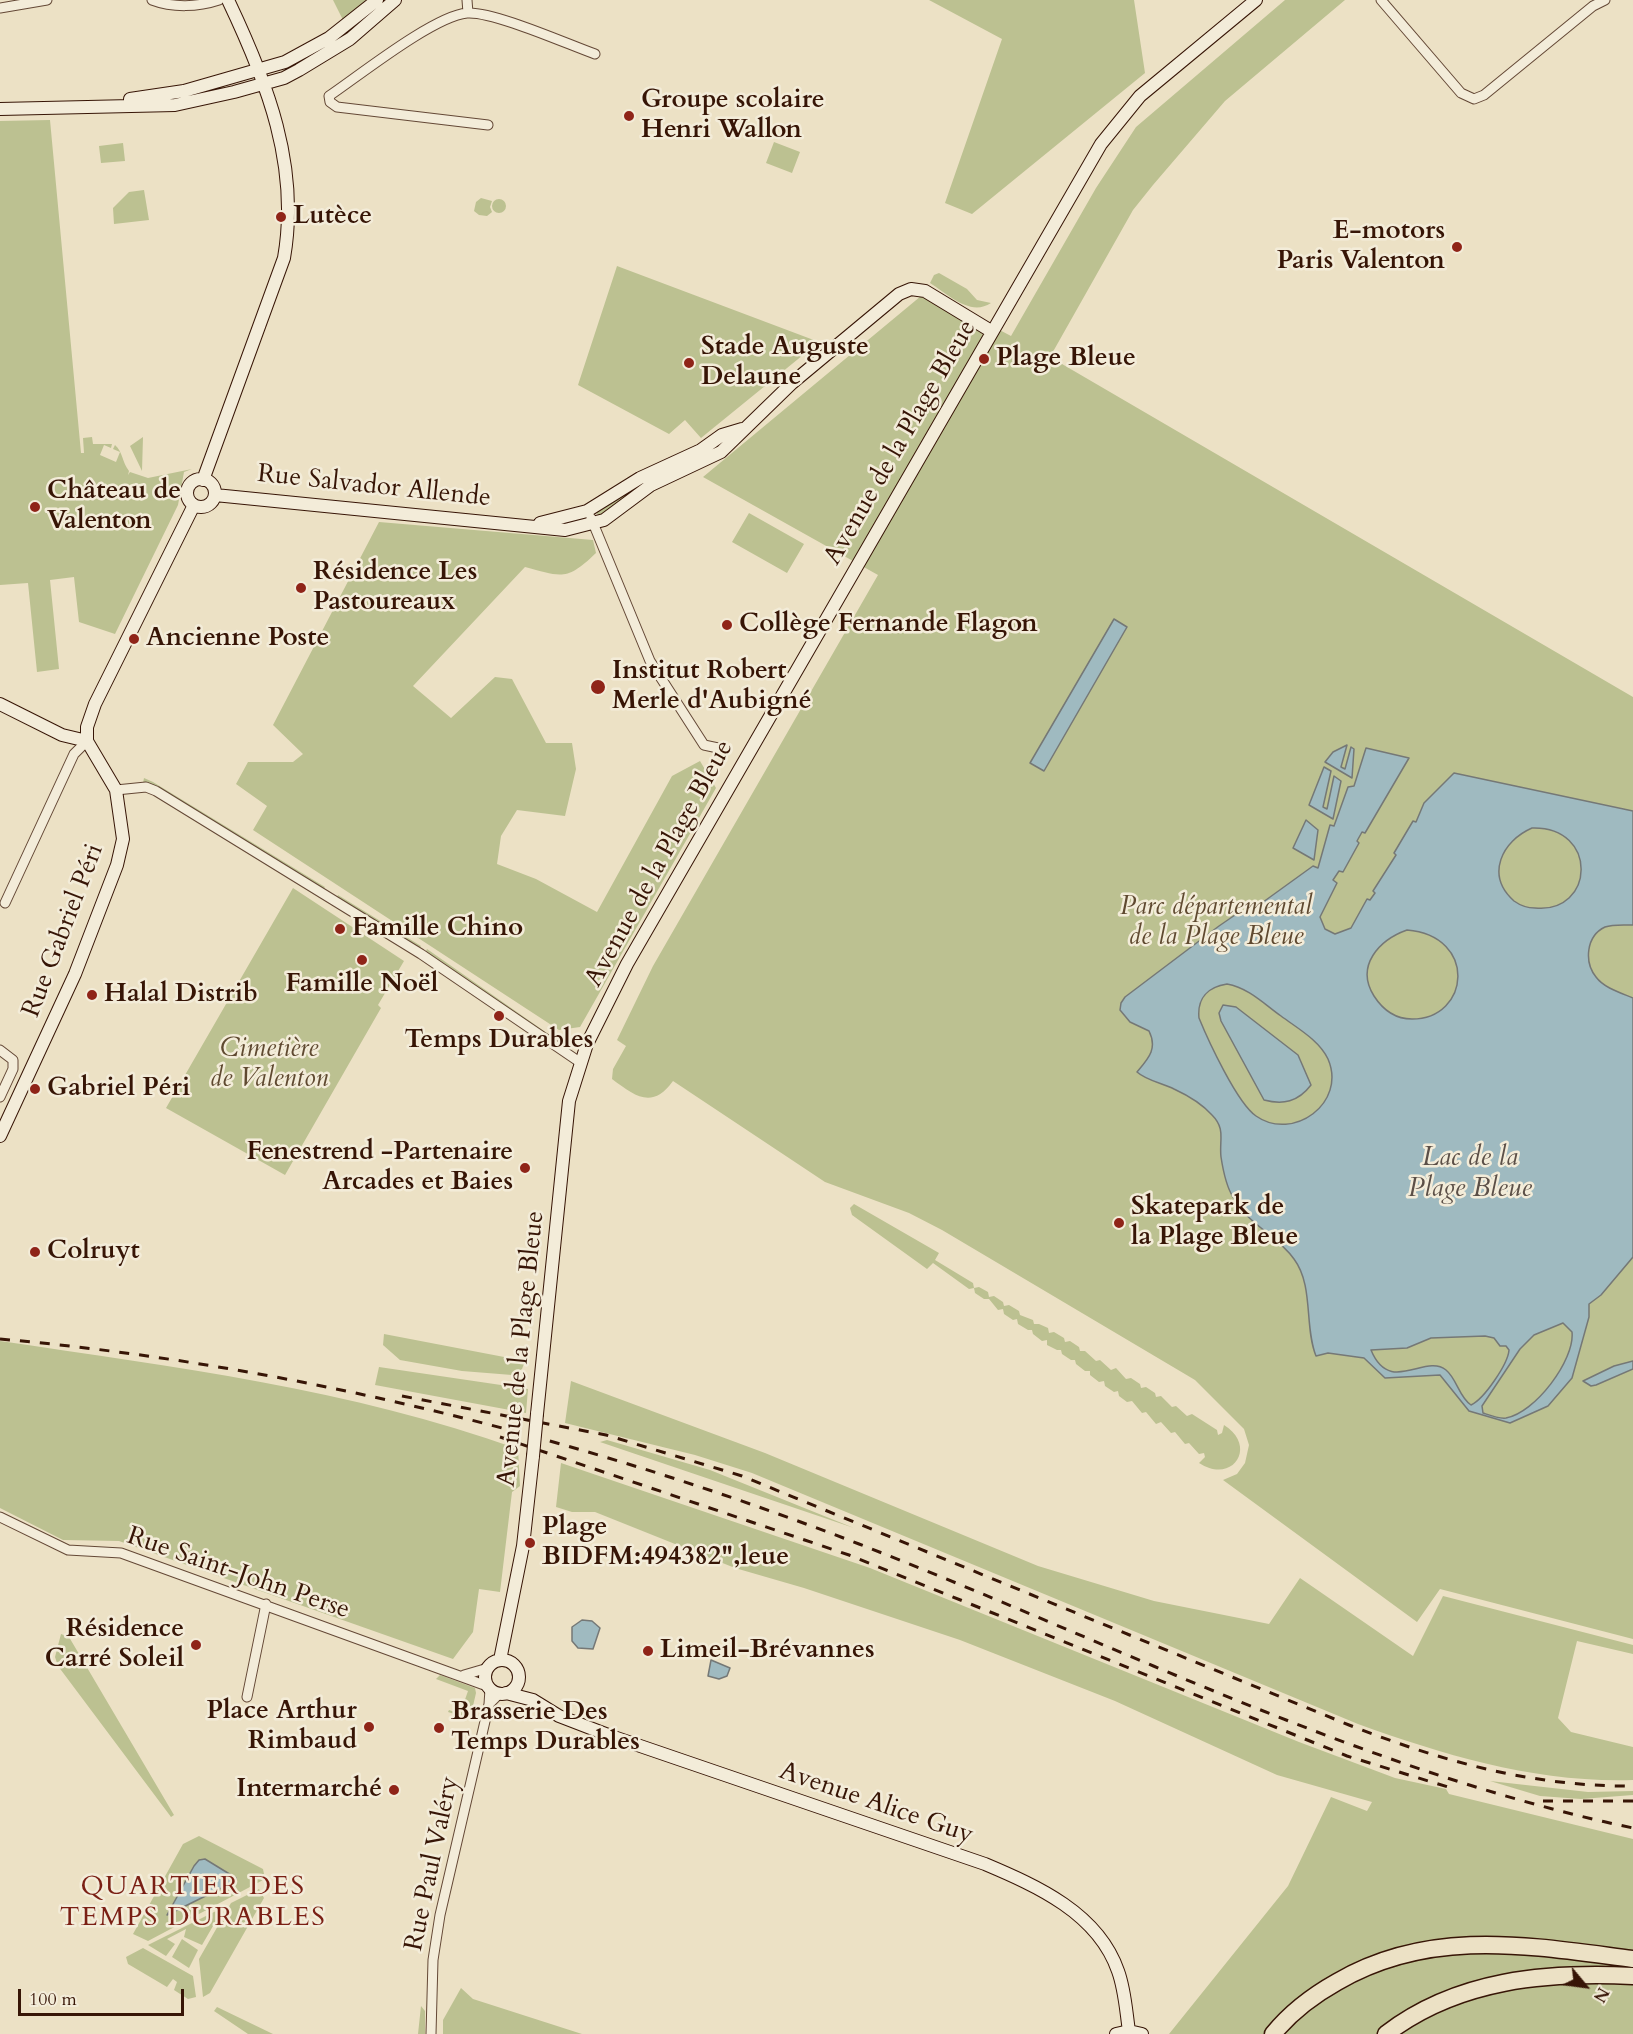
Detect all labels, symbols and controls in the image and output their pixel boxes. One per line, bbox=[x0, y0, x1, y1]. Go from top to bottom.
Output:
place label: Groupe scolaire Henri Wallon bbox=[641, 85, 824, 146]
marker: Groupe scolaire Henri Wallon bbox=[622, 109, 636, 123]
place label: Lutèce bbox=[293, 201, 372, 233]
marker: Lutèce bbox=[274, 210, 288, 224]
place label: E-motors Paris Valenton bbox=[1277, 216, 1445, 278]
marker: E-motors Paris Valenton bbox=[1450, 240, 1464, 254]
street label: Avenue de la Plage Bleue bbox=[818, 315, 984, 571]
place label: Stade Auguste Delaune bbox=[701, 332, 869, 394]
place label: Plage Bleue bbox=[996, 343, 1136, 375]
marker: Plage Bleue bbox=[977, 352, 991, 366]
marker: Stade Auguste Delaune bbox=[682, 356, 696, 370]
street label: Rue Salvador Allende bbox=[256, 459, 492, 515]
place label: Château de Valenton bbox=[47, 476, 181, 538]
marker: Château de Valenton bbox=[28, 500, 42, 514]
place label: Résidence Les Pastoureaux bbox=[313, 557, 477, 618]
marker: Résidence Les Pastoureaux bbox=[294, 581, 308, 595]
place label: Collège Fernande Flagon bbox=[739, 609, 1038, 641]
marker: Collège Fernande Flagon bbox=[720, 618, 734, 632]
place label: Ancienne Poste bbox=[146, 623, 329, 655]
marker: Ancienne Poste bbox=[127, 632, 141, 646]
place label: Institut Robert Merle d'Aubigné bbox=[612, 656, 812, 718]
marker: Institut Robert Merle d'Aubigné bbox=[589, 678, 607, 696]
street label: Avenue de la Plage Bleue bbox=[579, 735, 741, 993]
street label: Rue Gabriel Péri bbox=[17, 840, 111, 1022]
park label: Parc départemental de la Plage Bleue bbox=[1120, 892, 1312, 954]
place label: Famille Chino bbox=[352, 913, 523, 945]
marker: Famille Chino bbox=[333, 922, 347, 936]
marker: Famille Noël bbox=[355, 953, 369, 967]
place label: Famille Noël bbox=[286, 969, 438, 1001]
place label: Halal Distrib bbox=[104, 979, 258, 1011]
marker: Halal Distrib bbox=[85, 988, 99, 1002]
marker: Temps Durables bbox=[492, 1009, 506, 1023]
place label: Temps Durables bbox=[405, 1025, 593, 1057]
park label: Cimetière de Valenton bbox=[210, 1034, 328, 1096]
place label: Gabriel Péri bbox=[47, 1073, 190, 1105]
marker: Gabriel Péri bbox=[28, 1082, 42, 1096]
place label: Fenestrend -Partenaire Arcades et Baies bbox=[247, 1137, 513, 1198]
water label: Lac de la Plage Bleue bbox=[1408, 1143, 1532, 1206]
marker: Fenestrend -Partenaire Arcades et Baies bbox=[518, 1161, 532, 1175]
place label: Skatepark de la Plage Bleue bbox=[1131, 1192, 1298, 1254]
street label: Avenue de la Plage Bleue bbox=[492, 1209, 552, 1489]
marker: Skatepark de la Plage Bleue bbox=[1112, 1216, 1126, 1230]
place label: Colruyt bbox=[47, 1236, 140, 1268]
marker: Colruyt bbox=[28, 1245, 42, 1259]
place label: Plage BIDFM:494382",leue bbox=[542, 1512, 789, 1574]
street label: Rue Saint-John Perse bbox=[123, 1521, 353, 1627]
marker: Plage BIDFM:494382",leue bbox=[523, 1536, 537, 1550]
place label: Résidence Carré Soleil bbox=[45, 1614, 184, 1676]
place label: Limeil-Brévannes bbox=[660, 1635, 874, 1667]
marker: Résidence Carré Soleil bbox=[189, 1638, 203, 1652]
marker: Limeil-Brévannes bbox=[641, 1644, 655, 1658]
place label: Place Arthur Rimbaud bbox=[207, 1696, 357, 1757]
place label: Brasserie Des Temps Durables bbox=[451, 1697, 640, 1758]
marker: Place Arthur Rimbaud bbox=[362, 1720, 376, 1734]
marker: Brasserie Des Temps Durables bbox=[432, 1721, 446, 1735]
street label: Avenue Alice Guy bbox=[775, 1756, 977, 1852]
place label: Intermarché bbox=[236, 1774, 382, 1806]
street label: Rue Paul Valéry bbox=[399, 1774, 467, 1954]
marker: Intermarché bbox=[387, 1783, 401, 1797]
district label: QUARTIER DES TEMPS DURABLES bbox=[60, 1872, 326, 1935]
north arrow bbox=[1555, 1956, 1615, 2016]
scale bar bbox=[21, 1977, 188, 2015]
text: N bbox=[1588, 1983, 1614, 2006]
text: 100 m bbox=[29, 1987, 77, 2012]

